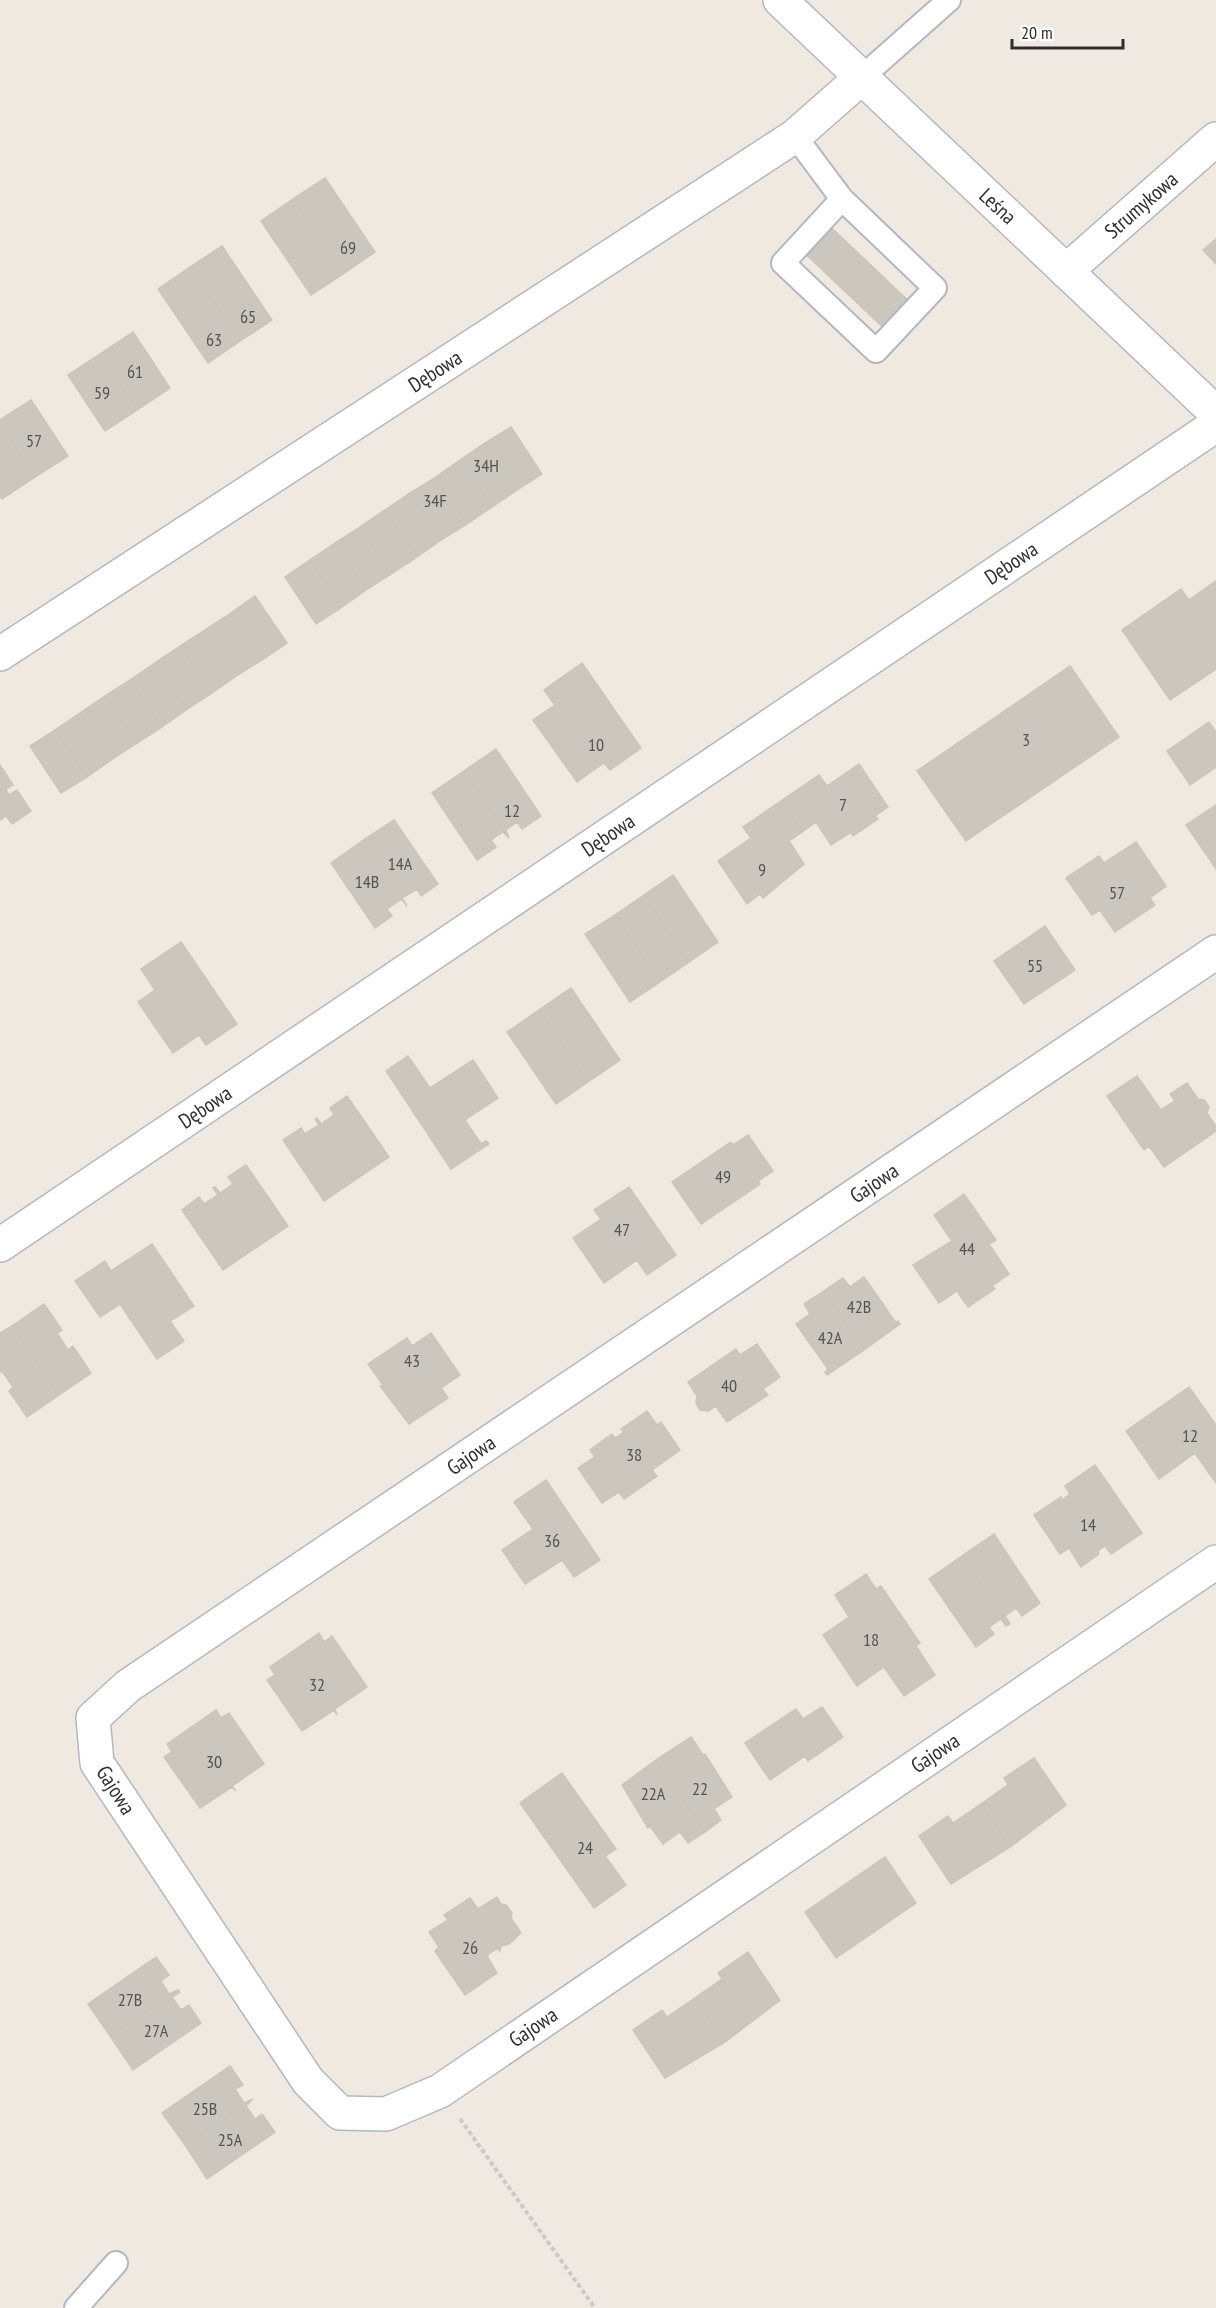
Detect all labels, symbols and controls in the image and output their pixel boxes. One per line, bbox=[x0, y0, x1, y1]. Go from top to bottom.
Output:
scale bar bbox=[1012, 12, 1123, 50]
text: 20 m bbox=[1021, 21, 1053, 44]
street label: Strumykowa bbox=[1099, 166, 1183, 244]
street label: Leśna bbox=[974, 182, 1022, 230]
house number: 69 bbox=[340, 236, 356, 259]
house number: 65 bbox=[240, 305, 256, 328]
house number: 63 bbox=[206, 328, 222, 351]
street label: Dębowa bbox=[403, 344, 467, 398]
house number: 61 bbox=[127, 360, 143, 383]
house number: 59 bbox=[94, 381, 110, 404]
house number: 57 bbox=[26, 429, 42, 452]
house number: 34H bbox=[473, 454, 499, 477]
house number: 34F bbox=[423, 489, 447, 512]
street label: Dębowa bbox=[979, 535, 1043, 591]
house number: 3 bbox=[1022, 728, 1030, 751]
house number: 10 bbox=[588, 733, 604, 756]
house number: 7 bbox=[839, 793, 847, 816]
house number: 12 bbox=[504, 799, 520, 822]
street label: Dębowa bbox=[576, 807, 640, 863]
house number: 14A bbox=[388, 852, 413, 875]
house number: 9 bbox=[758, 858, 766, 881]
house number: 14B bbox=[355, 870, 379, 893]
house number: 57 bbox=[1109, 881, 1125, 904]
house number: 55 bbox=[1027, 954, 1043, 977]
street label: Dębowa bbox=[173, 1079, 237, 1135]
street label: Gajowa bbox=[845, 1157, 903, 1209]
house number: 49 bbox=[715, 1165, 731, 1188]
house number: 47 bbox=[614, 1218, 630, 1241]
house number: 44 bbox=[959, 1237, 975, 1260]
house number: 42B bbox=[847, 1295, 871, 1318]
house number: 42A bbox=[818, 1326, 843, 1349]
house number: 43 bbox=[404, 1349, 420, 1372]
house number: 40 bbox=[721, 1374, 737, 1397]
house number: 12 bbox=[1182, 1424, 1198, 1447]
street label: Gajowa bbox=[442, 1429, 500, 1481]
house number: 38 bbox=[626, 1443, 642, 1466]
house number: 14 bbox=[1080, 1513, 1096, 1536]
house number: 36 bbox=[544, 1529, 560, 1552]
house number: 18 bbox=[863, 1628, 879, 1651]
house number: 32 bbox=[309, 1673, 325, 1696]
street label: Gajowa bbox=[906, 1727, 964, 1779]
house number: 30 bbox=[206, 1750, 222, 1773]
street label: Gajowa bbox=[91, 1760, 141, 1820]
house number: 22 bbox=[692, 1777, 708, 1800]
house number: 22A bbox=[641, 1782, 666, 1805]
house number: 24 bbox=[577, 1836, 593, 1859]
house number: 26 bbox=[462, 1936, 478, 1959]
house number: 27B bbox=[118, 1988, 142, 2011]
street label: Gajowa bbox=[504, 2001, 562, 2053]
house number: 27A bbox=[144, 2019, 169, 2042]
house number: 25B bbox=[193, 2097, 217, 2120]
house number: 25A bbox=[218, 2128, 243, 2151]

